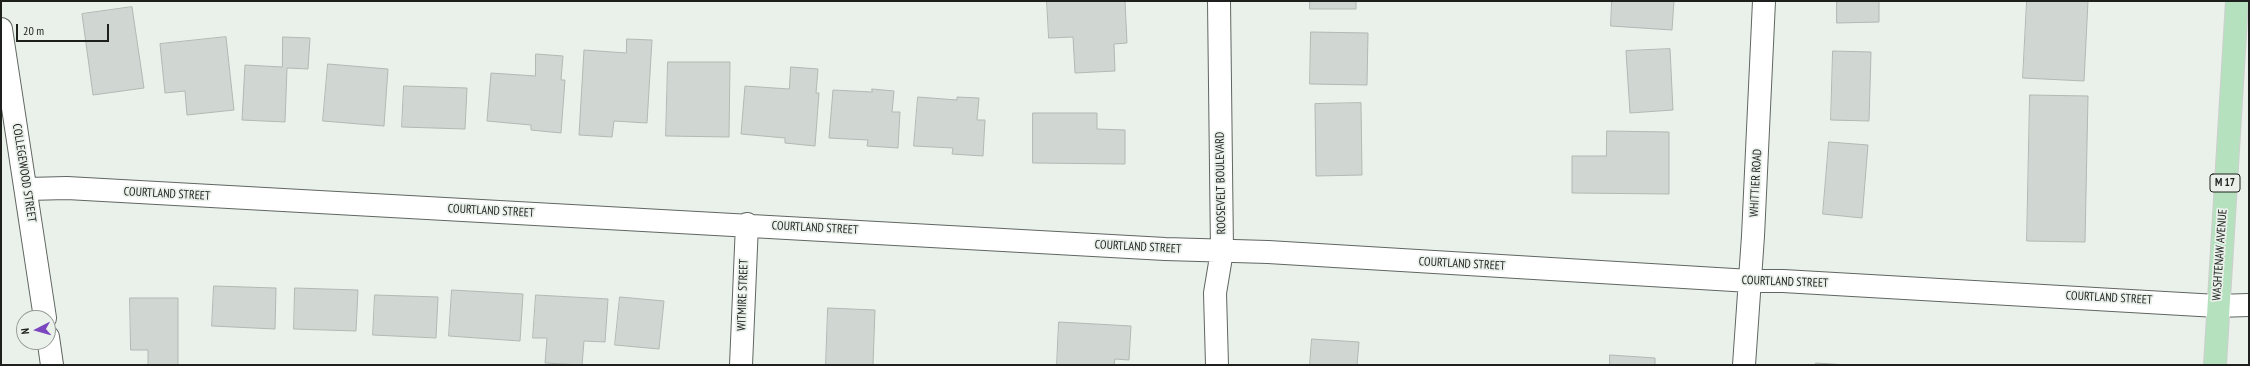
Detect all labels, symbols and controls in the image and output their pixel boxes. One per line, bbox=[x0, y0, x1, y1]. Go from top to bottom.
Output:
scale bar bbox=[18, 16, 111, 42]
text: 20 m bbox=[23, 23, 44, 38]
street label: COLLEGEWOOD STREET bbox=[9, 123, 39, 223]
street label: ROOSEVELT BOULEVARD bbox=[1213, 132, 1229, 234]
street label: WHITTIER ROAD bbox=[1747, 149, 1765, 217]
road number: M 17 bbox=[2210, 174, 2240, 192]
street label: COURTLAND STREET bbox=[123, 185, 211, 203]
street label: COURTLAND STREET bbox=[447, 202, 535, 220]
street label: WASHTENAW AVENUE bbox=[2210, 209, 2230, 301]
street label: COURTLAND STREET bbox=[771, 219, 859, 237]
street label: COURTLAND STREET bbox=[1094, 238, 1182, 256]
street label: COURTLAND STREET bbox=[1418, 255, 1506, 273]
street label: WITMIRE STREET bbox=[735, 259, 751, 331]
street label: COURTLAND STREET bbox=[1741, 273, 1829, 291]
street label: COURTLAND STREET bbox=[2065, 289, 2153, 307]
north arrow bbox=[16, 310, 56, 350]
text: N bbox=[18, 327, 32, 335]

